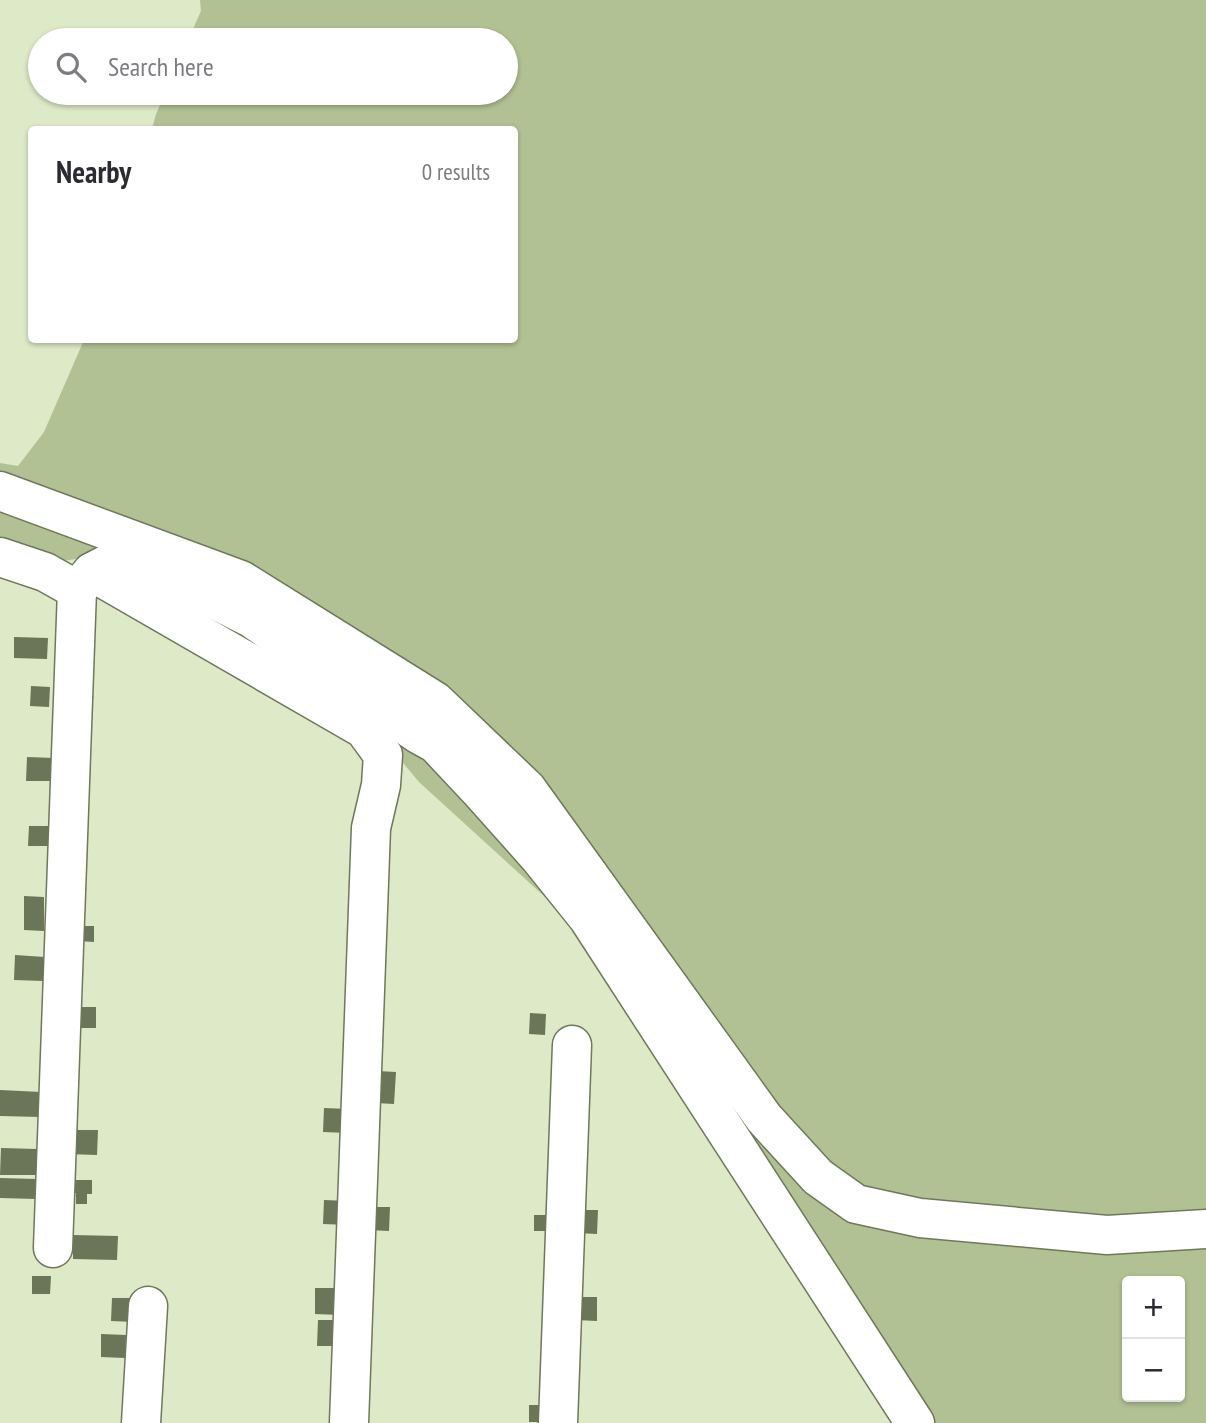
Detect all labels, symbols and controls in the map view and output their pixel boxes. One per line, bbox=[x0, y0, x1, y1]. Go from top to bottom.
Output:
search box bbox=[28, 28, 518, 105]
icon: search bbox=[52, 48, 90, 86]
text: Search here bbox=[108, 50, 214, 83]
text: Nearby bbox=[56, 152, 131, 191]
text: 0 results bbox=[422, 157, 490, 186]
map controls bbox=[1122, 1276, 1185, 1402]
button: + bbox=[1122, 1276, 1185, 1339]
button: − bbox=[1122, 1339, 1185, 1402]

